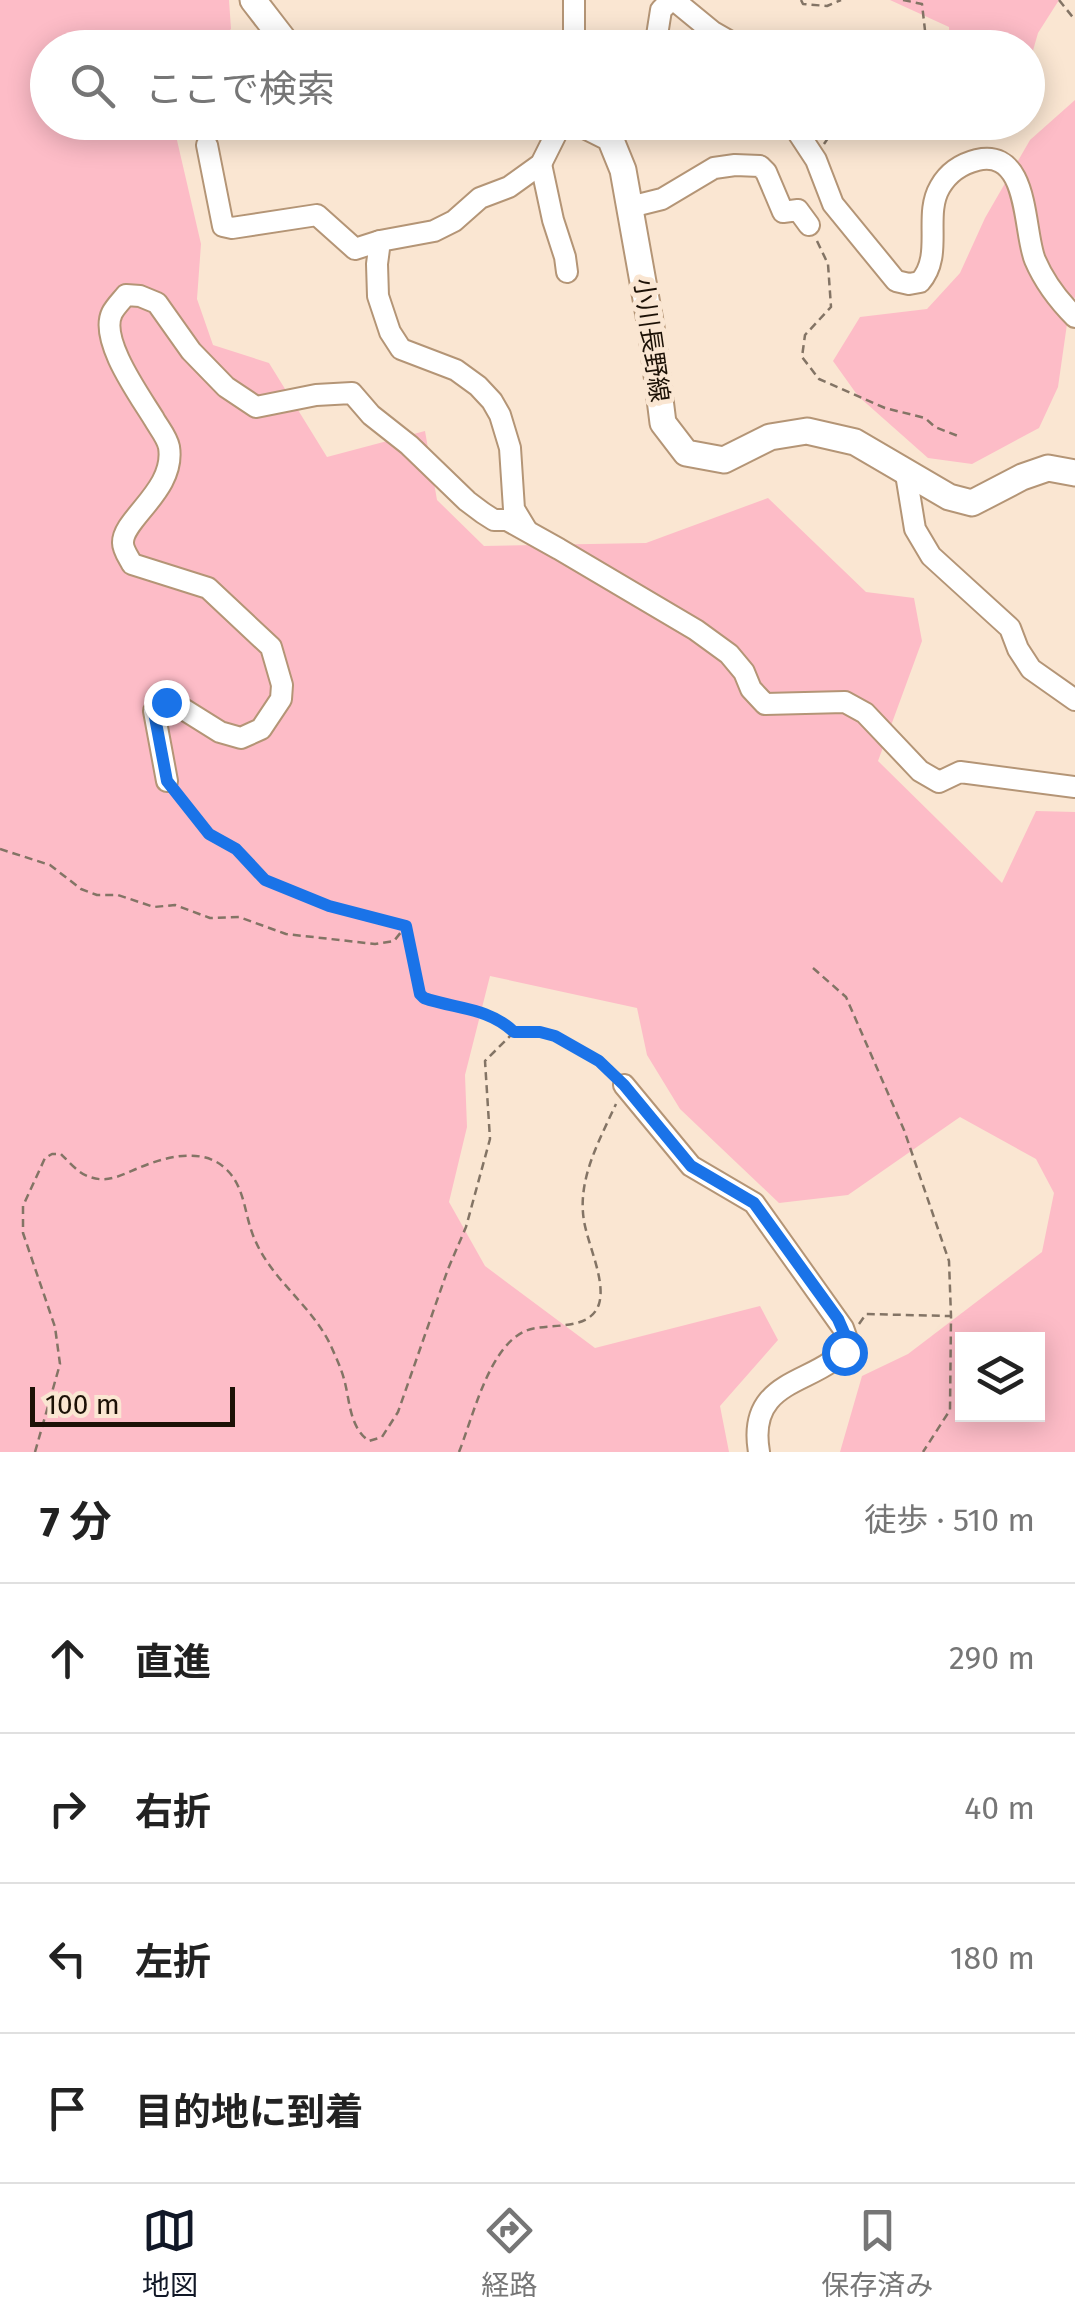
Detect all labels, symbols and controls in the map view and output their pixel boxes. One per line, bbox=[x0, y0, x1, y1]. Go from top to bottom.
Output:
search box bbox=[30, 30, 1045, 140]
icon: search bbox=[65, 58, 120, 113]
text: ここで検索 bbox=[145, 66, 335, 112]
street label: 小川長野線 bbox=[627, 276, 675, 404]
route end bbox=[144, 680, 190, 726]
route start bbox=[822, 1330, 868, 1376]
map controls bbox=[955, 1332, 1045, 1422]
button: layers bbox=[955, 1332, 1045, 1422]
scale bar bbox=[30, 1382, 235, 1426]
text: 100 m bbox=[45, 1388, 120, 1421]
text: 7 分 bbox=[40, 1497, 112, 1547]
text: 徒歩 · 510 m bbox=[864, 1501, 1035, 1539]
icon: ahead bbox=[40, 1631, 95, 1686]
text: 直進 bbox=[135, 1639, 211, 1685]
text: 290 m bbox=[949, 1639, 1035, 1677]
icon: right bbox=[40, 1781, 95, 1836]
text: 右折 bbox=[135, 1789, 211, 1835]
text: 40 m bbox=[964, 1789, 1035, 1827]
icon: left bbox=[40, 1931, 95, 1986]
text: 左折 bbox=[135, 1939, 211, 1985]
text: 180 m bbox=[950, 1939, 1035, 1977]
icon: arrive bbox=[40, 2081, 95, 2136]
text: 目的地に到着 bbox=[135, 2089, 363, 2135]
tab: 地図 bbox=[142, 2203, 198, 2303]
tab: 経路 bbox=[481, 2203, 537, 2303]
tab: 保存済み bbox=[821, 2203, 933, 2303]

